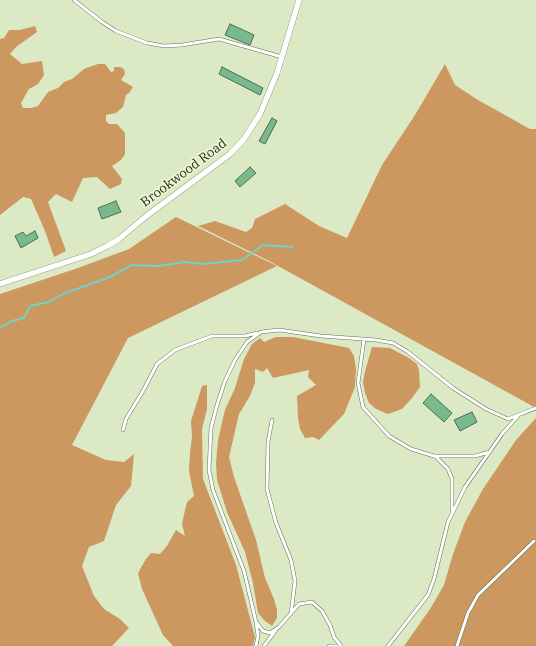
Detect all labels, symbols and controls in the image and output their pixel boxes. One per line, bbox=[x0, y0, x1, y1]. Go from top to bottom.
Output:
street label: Brookwood Road bbox=[138, 136, 230, 210]

